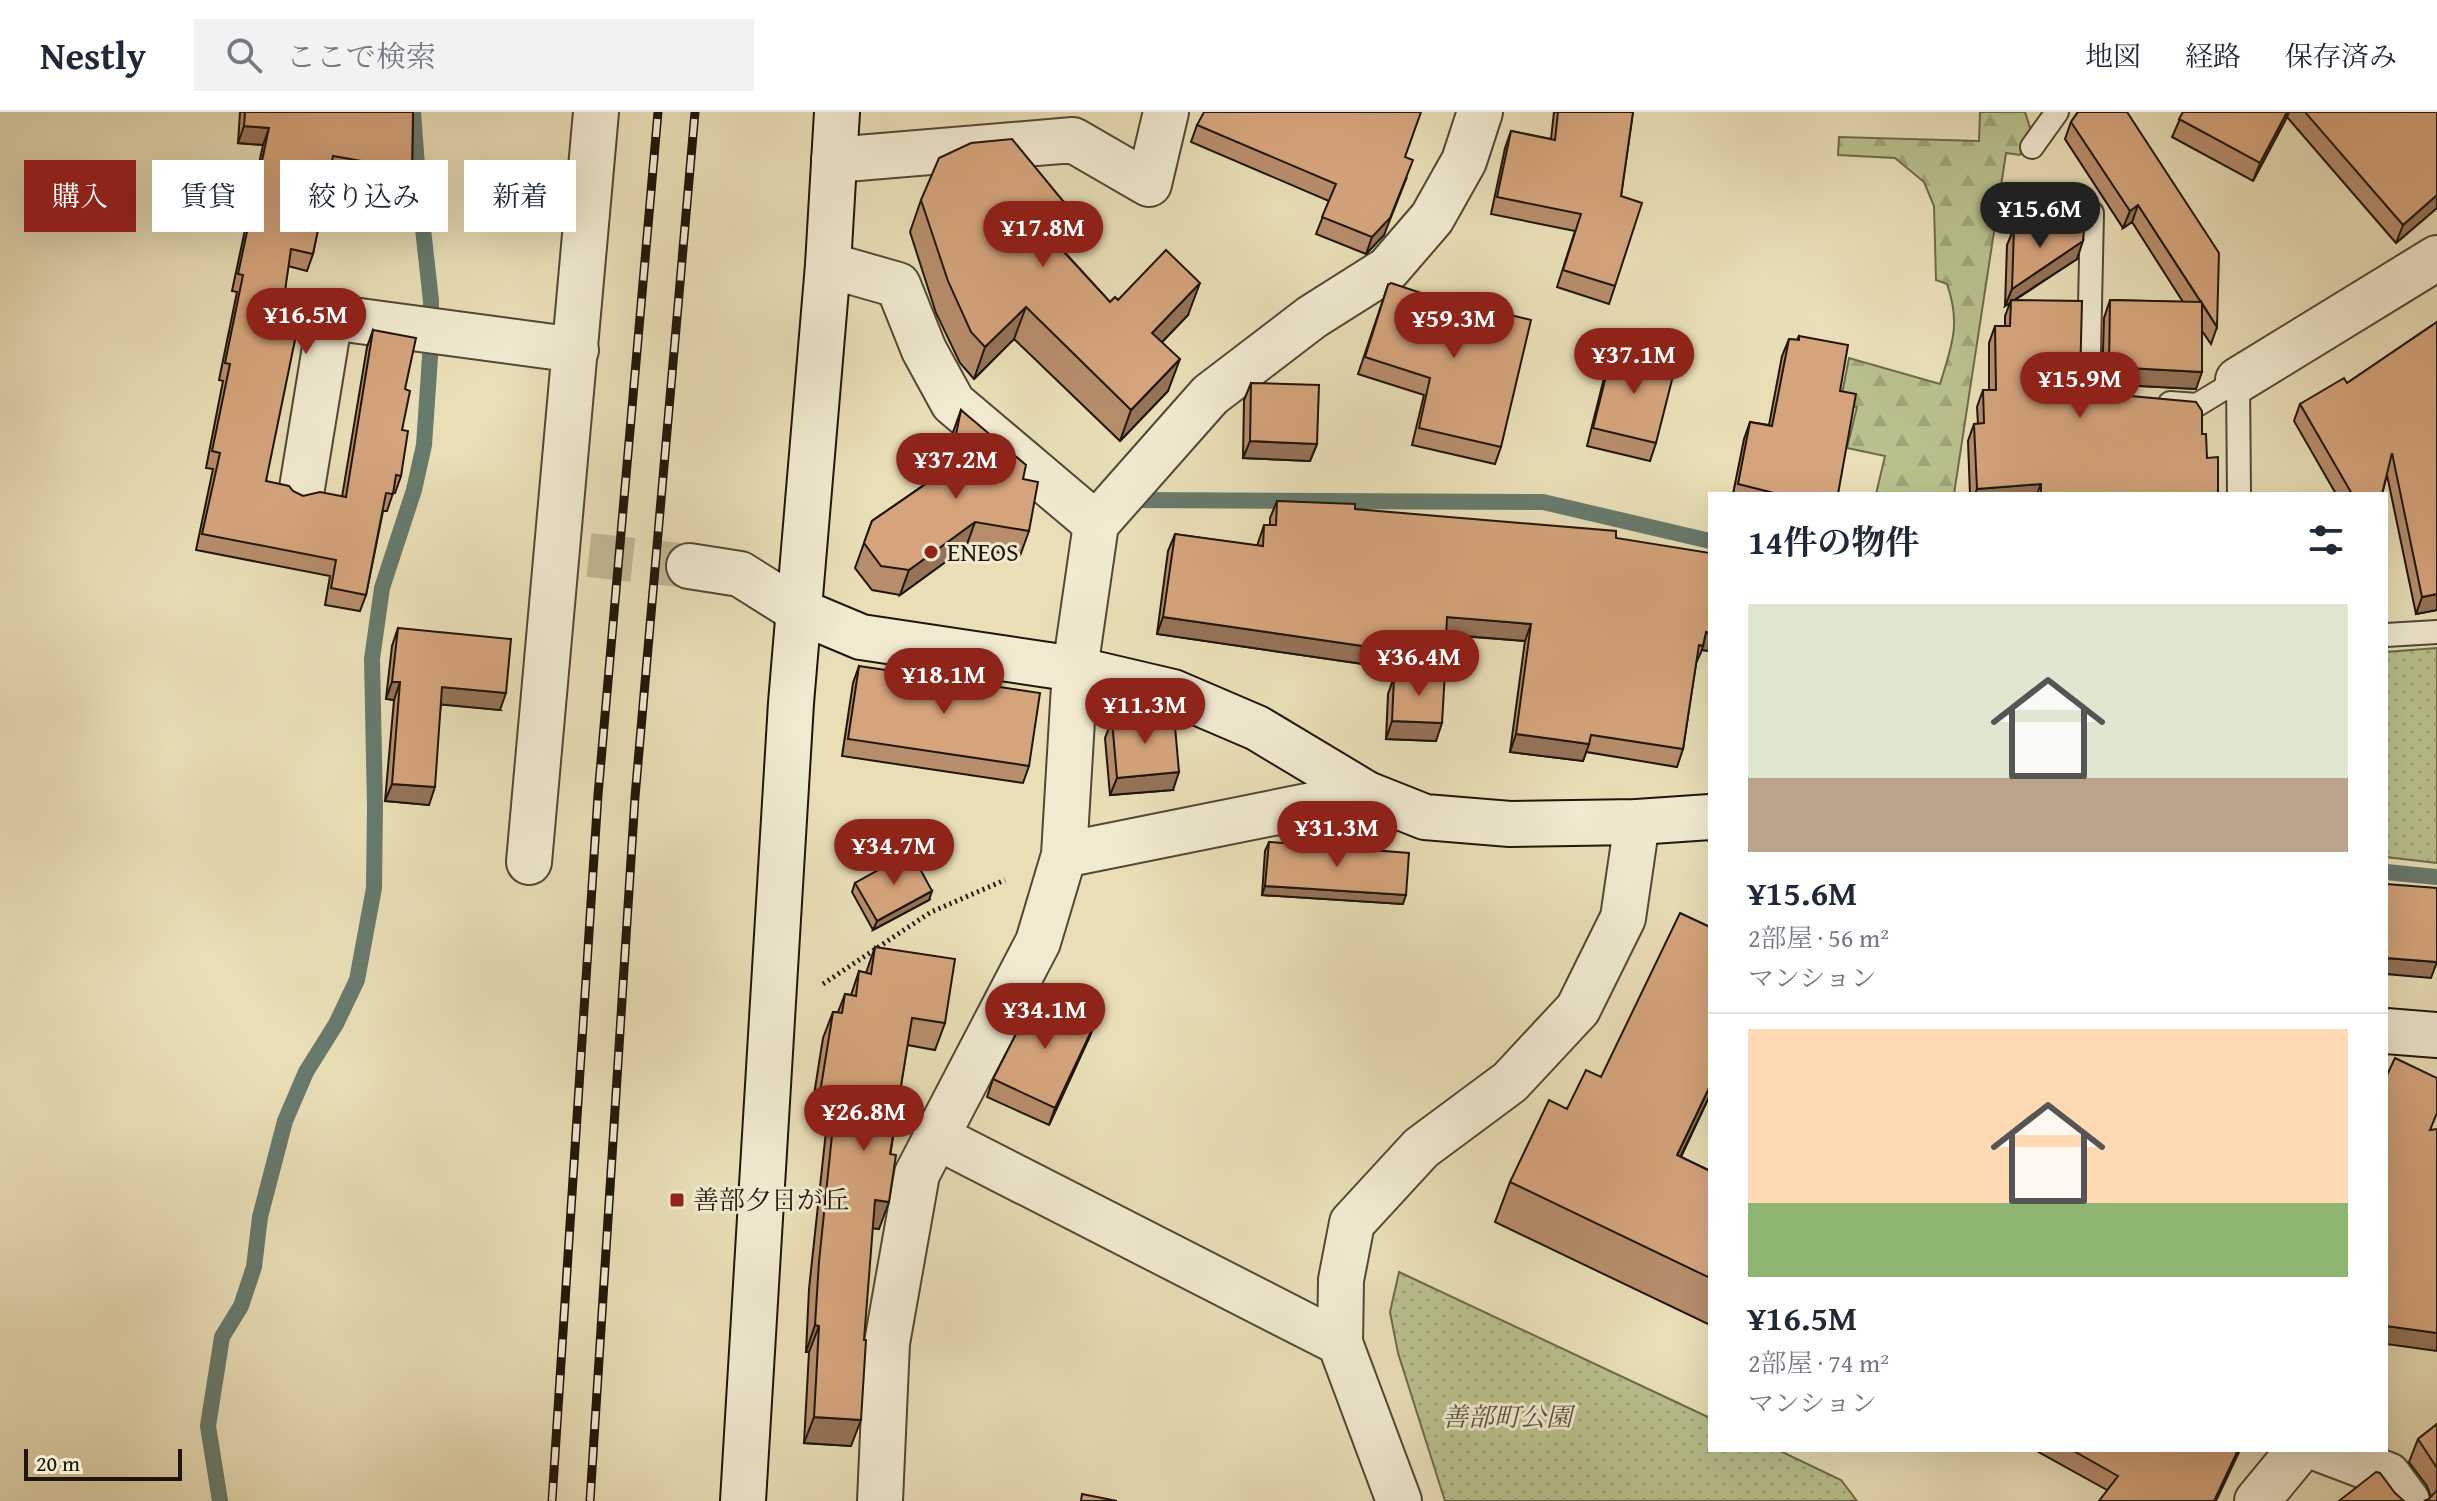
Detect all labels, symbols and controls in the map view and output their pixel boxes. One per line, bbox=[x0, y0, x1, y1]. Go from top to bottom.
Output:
search box bbox=[194, 19, 754, 91]
text: Nestly bbox=[40, 27, 146, 83]
icon: search bbox=[222, 33, 266, 77]
text: ここで検索 bbox=[286, 34, 436, 78]
text: 地図 bbox=[2085, 35, 2141, 76]
text: 経路 bbox=[2185, 35, 2241, 76]
text: 保存済み bbox=[2285, 35, 2397, 76]
chip: 購入 bbox=[24, 160, 136, 232]
chip: 賃貸 bbox=[152, 160, 264, 232]
chip: 絞り込み bbox=[280, 160, 448, 232]
chip: 新着 bbox=[464, 160, 576, 232]
pin: ¥15.6M bbox=[1975, 182, 2105, 250]
text: ¥15.6M bbox=[1998, 188, 2082, 227]
pin: ¥17.8M bbox=[978, 201, 1108, 269]
text: ¥17.8M bbox=[1001, 207, 1085, 246]
pin: ¥16.5M bbox=[241, 288, 371, 356]
pin: ¥59.3M bbox=[1389, 292, 1519, 360]
text: ¥16.5M bbox=[264, 294, 348, 333]
text: ¥59.3M bbox=[1412, 298, 1496, 337]
pin: ¥37.1M bbox=[1569, 328, 1699, 396]
text: ¥37.1M bbox=[1592, 334, 1676, 373]
pin: ¥15.9M bbox=[2015, 352, 2145, 420]
text: ¥15.9M bbox=[2038, 358, 2122, 397]
pin: ¥37.2M bbox=[891, 433, 1021, 501]
text: ¥37.2M bbox=[914, 439, 998, 478]
text: 14件の物件 bbox=[1748, 517, 1919, 566]
icon: filters bbox=[2304, 518, 2348, 562]
place label: ENEOS bbox=[947, 532, 1019, 571]
marker: ENEOS bbox=[922, 543, 940, 561]
pin: ¥36.4M bbox=[1354, 630, 1484, 698]
text: ¥36.4M bbox=[1377, 636, 1461, 675]
pin: ¥18.1M bbox=[879, 648, 1009, 716]
text: ¥18.1M bbox=[902, 654, 986, 693]
icon: home bbox=[1976, 656, 2120, 800]
pin: ¥11.3M bbox=[1080, 678, 1210, 746]
text: ¥11.3M bbox=[1103, 684, 1187, 723]
pin: ¥31.3M bbox=[1272, 801, 1402, 869]
text: ¥31.3M bbox=[1295, 807, 1379, 846]
pin: ¥34.7M bbox=[829, 819, 959, 887]
text: ¥34.7M bbox=[852, 825, 936, 864]
text: ¥15.6M bbox=[1748, 868, 1857, 917]
text: 2部屋 · 56 m² bbox=[1748, 918, 1889, 957]
text: マンション bbox=[1748, 958, 1877, 997]
pin: ¥34.1M bbox=[980, 983, 1110, 1051]
text: ¥34.1M bbox=[1003, 989, 1087, 1028]
icon: home bbox=[1976, 1081, 2120, 1225]
pin: ¥26.8M bbox=[799, 1085, 929, 1153]
text: ¥26.8M bbox=[822, 1091, 906, 1130]
place label: 善部夕日が丘 bbox=[693, 1180, 849, 1219]
marker: 善部夕日が丘 bbox=[668, 1191, 686, 1209]
text: ¥16.5M bbox=[1748, 1293, 1857, 1342]
text: 2部屋 · 74 m² bbox=[1748, 1343, 1889, 1382]
text: マンション bbox=[1748, 1383, 1877, 1422]
park label: 善部町公園 bbox=[1442, 1397, 1576, 1436]
scale bar bbox=[24, 1445, 182, 1481]
text: 20 m bbox=[36, 1447, 80, 1479]

